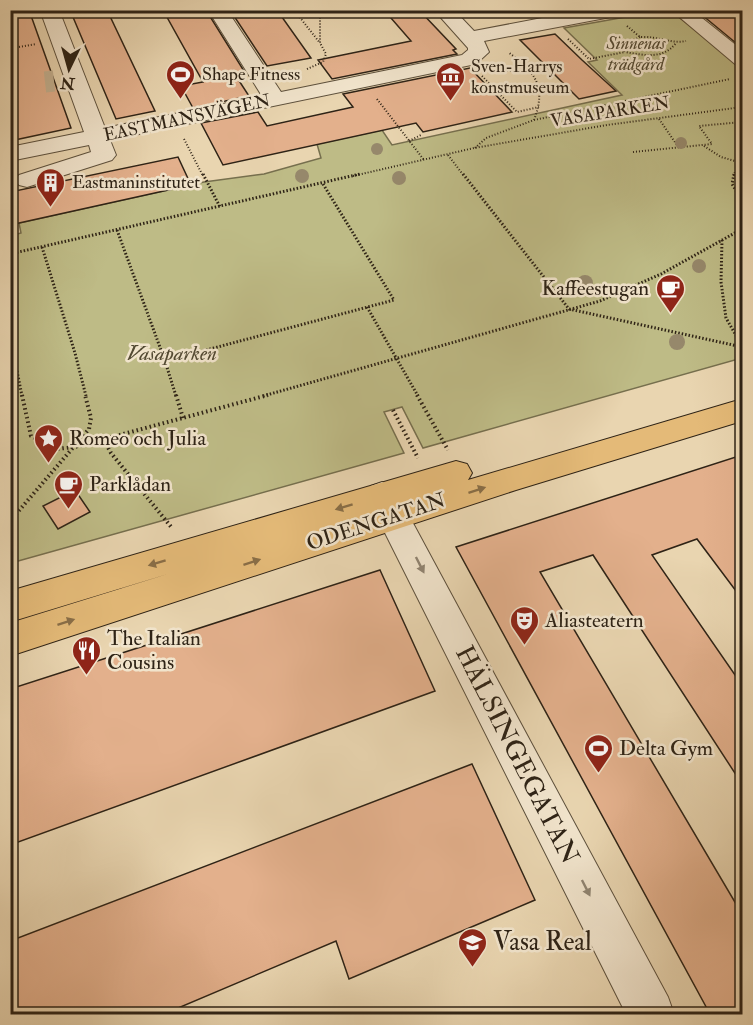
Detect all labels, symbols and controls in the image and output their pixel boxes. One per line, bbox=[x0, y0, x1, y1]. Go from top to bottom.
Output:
park label: Sinnenas trädgård bbox=[605, 32, 667, 76]
north arrow bbox=[39, 39, 99, 99]
place label: Sven-Harrys konstmuseum bbox=[471, 55, 569, 99]
sports icon: Shape Fitness bbox=[165, 58, 197, 100]
museum icon: Sven-Harrys konstmuseum bbox=[434, 60, 466, 102]
place label: Shape Fitness bbox=[202, 63, 300, 86]
text: N bbox=[59, 72, 77, 94]
street label: EASTMANSVÄGEN bbox=[101, 89, 273, 147]
street label: VASAPARKEN bbox=[549, 91, 671, 133]
building icon: Eastmaninstitutet bbox=[35, 166, 67, 208]
place label: Eastmaninstitutet bbox=[72, 171, 200, 194]
cafe icon: Kaffeestugan bbox=[654, 272, 686, 314]
place label: Kaffeestugan bbox=[541, 275, 649, 302]
park label: Vasaparken bbox=[127, 340, 217, 367]
place icon: Romeo och Julia bbox=[32, 422, 64, 464]
place label: Romeo och Julia bbox=[69, 425, 206, 452]
cafe icon: Parklådan bbox=[52, 468, 84, 510]
place label: Parklådan bbox=[89, 471, 171, 498]
one-way arrow bbox=[468, 485, 486, 494]
street label: ODENGATAN bbox=[303, 487, 449, 557]
one-way arrow bbox=[335, 503, 353, 512]
one-way arrow bbox=[243, 557, 261, 566]
one-way arrow bbox=[415, 557, 425, 574]
one-way arrow bbox=[148, 559, 166, 568]
theatre icon: Aliasteatern bbox=[508, 604, 540, 646]
place label: Aliasteatern bbox=[544, 607, 644, 634]
one-way arrow bbox=[57, 617, 75, 626]
place label: The Italian Cousins bbox=[107, 625, 201, 676]
restaurant icon: The Italian Cousins bbox=[70, 634, 102, 676]
street label: HÄLSINGEGATAN bbox=[448, 640, 587, 870]
sports icon: Delta Gym bbox=[582, 732, 614, 774]
place label: Delta Gym bbox=[619, 735, 713, 762]
one-way arrow bbox=[581, 880, 590, 897]
school or university icon: Vasa Real bbox=[456, 926, 488, 968]
place label: Vasa Real bbox=[493, 926, 592, 958]

